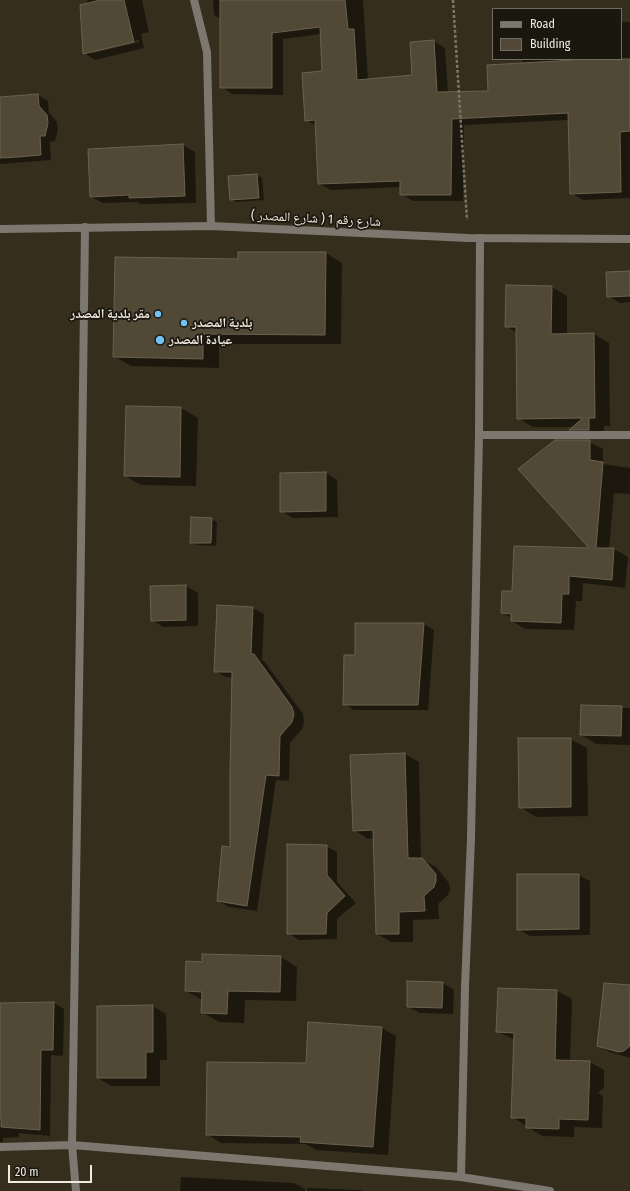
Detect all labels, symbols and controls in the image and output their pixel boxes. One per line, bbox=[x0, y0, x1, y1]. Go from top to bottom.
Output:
legend bbox=[492, 8, 622, 60]
text: Road bbox=[530, 17, 555, 31]
text: Building bbox=[530, 37, 570, 51]
street label: شارع رقم 1 ( شارع المصدر ) bbox=[251, 208, 381, 230]
place label: مقر بلدية المصدر bbox=[70, 306, 150, 322]
marker: مقر بلدية المصدر bbox=[153, 309, 163, 319]
place label: بلدية المصدر bbox=[192, 315, 252, 331]
marker: بلدية المصدر bbox=[179, 318, 189, 328]
place label: عيادة المصدر bbox=[169, 332, 232, 348]
marker: عيادة المصدر bbox=[154, 334, 166, 346]
scale bar bbox=[10, 1157, 94, 1183]
text: 20 m bbox=[15, 1165, 39, 1179]

